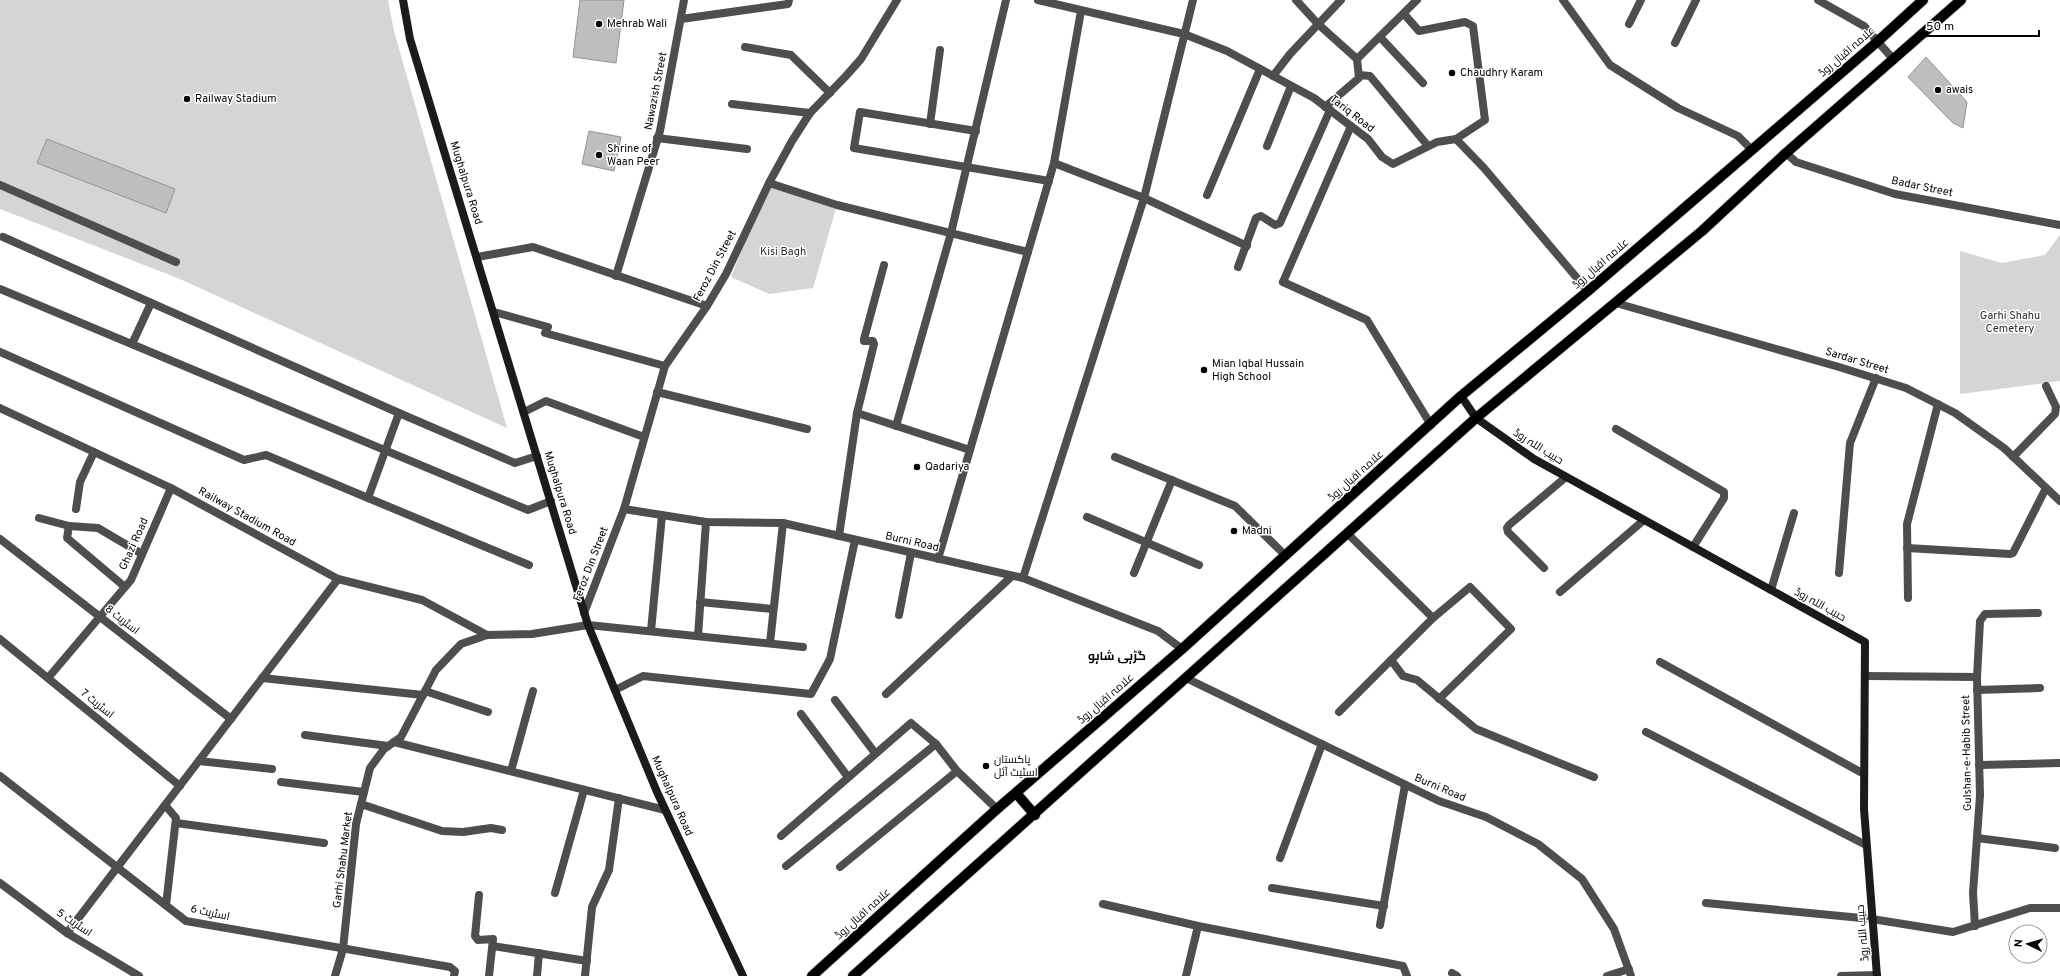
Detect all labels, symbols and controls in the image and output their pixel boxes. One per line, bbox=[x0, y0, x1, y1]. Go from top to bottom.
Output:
scale bar bbox=[1920, 12, 2039, 38]
place label: Mehrab Wali bbox=[607, 17, 667, 31]
marker: Mehrab Wali bbox=[594, 19, 604, 29]
text: 50 m bbox=[1926, 19, 1954, 35]
street label: علامہ اقبال روڈ bbox=[1816, 24, 1878, 80]
street label: Nawazish Street bbox=[642, 51, 670, 131]
place label: Chaudhry Karam bbox=[1460, 66, 1543, 80]
marker: Chaudhry Karam bbox=[1447, 68, 1457, 78]
place label: awais bbox=[1946, 83, 1973, 97]
marker: awais bbox=[1933, 85, 1943, 95]
place label: Railway Stadium bbox=[195, 92, 277, 106]
street label: Tariq Road bbox=[1327, 92, 1377, 136]
marker: Railway Stadium bbox=[182, 94, 192, 104]
street label: Mughalpura Road bbox=[447, 140, 485, 226]
place label: Shrine of Waan Peer bbox=[607, 142, 661, 169]
marker: Shrine of Waan Peer bbox=[594, 150, 604, 160]
street label: Badar Street bbox=[1890, 174, 1954, 200]
street label: Feroz Din Street bbox=[690, 228, 740, 304]
street label: علامہ اقبال روڈ bbox=[1570, 236, 1632, 292]
park label: Kisi Bagh bbox=[760, 245, 806, 259]
park label: Garhi Shahu Cemetery bbox=[1980, 309, 2040, 336]
street label: Sardar Street bbox=[1823, 345, 1891, 377]
place label: Mian Iqbal Hussain High School bbox=[1212, 357, 1304, 384]
marker: Mian Iqbal Hussain High School bbox=[1199, 365, 1209, 375]
street label: حبیب اللہ روڈ bbox=[1510, 426, 1566, 468]
street label: علامہ اقبال روڈ bbox=[1325, 447, 1387, 505]
street label: Mughalpura Road bbox=[541, 450, 579, 536]
place label: Qadariya bbox=[925, 460, 970, 474]
marker: Qadariya bbox=[912, 462, 922, 472]
street label: Railway Stadium Road bbox=[196, 484, 298, 550]
street label: Ghazi Road bbox=[116, 516, 152, 572]
place label: Madni bbox=[1242, 524, 1272, 538]
street label: Feroz Din Street bbox=[570, 525, 612, 603]
marker: Madni bbox=[1229, 526, 1239, 536]
street label: Burni Road bbox=[884, 529, 940, 555]
street label: حبیب اللہ روڈ bbox=[1792, 585, 1848, 625]
street label: اسٹریٹ 8 bbox=[102, 602, 142, 638]
district label: گڑہی شاہو bbox=[1088, 649, 1146, 665]
street label: علامہ اقبال روڈ bbox=[1075, 671, 1137, 727]
street label: اسٹریٹ 7 bbox=[77, 686, 117, 722]
street label: Gulshan-e-Habib Street bbox=[1959, 695, 1975, 811]
place label: پاکستان اسٹیٹ آئل bbox=[994, 753, 1038, 780]
street label: Mughalpura Road bbox=[648, 754, 696, 838]
marker: پاکستان اسٹیٹ آئل bbox=[981, 761, 991, 771]
street label: Burni Road bbox=[1412, 771, 1468, 805]
street label: Garhi Shahu Market bbox=[330, 811, 356, 909]
street label: علامہ اقبال روڈ bbox=[832, 885, 894, 943]
street label: اسٹریٹ 6 bbox=[189, 902, 231, 924]
street label: حبیب اللہ روڈ bbox=[1854, 904, 1872, 962]
street label: اسٹریٹ 5 bbox=[54, 906, 94, 940]
north arrow bbox=[2008, 924, 2048, 964]
text: N bbox=[2012, 939, 2026, 948]

